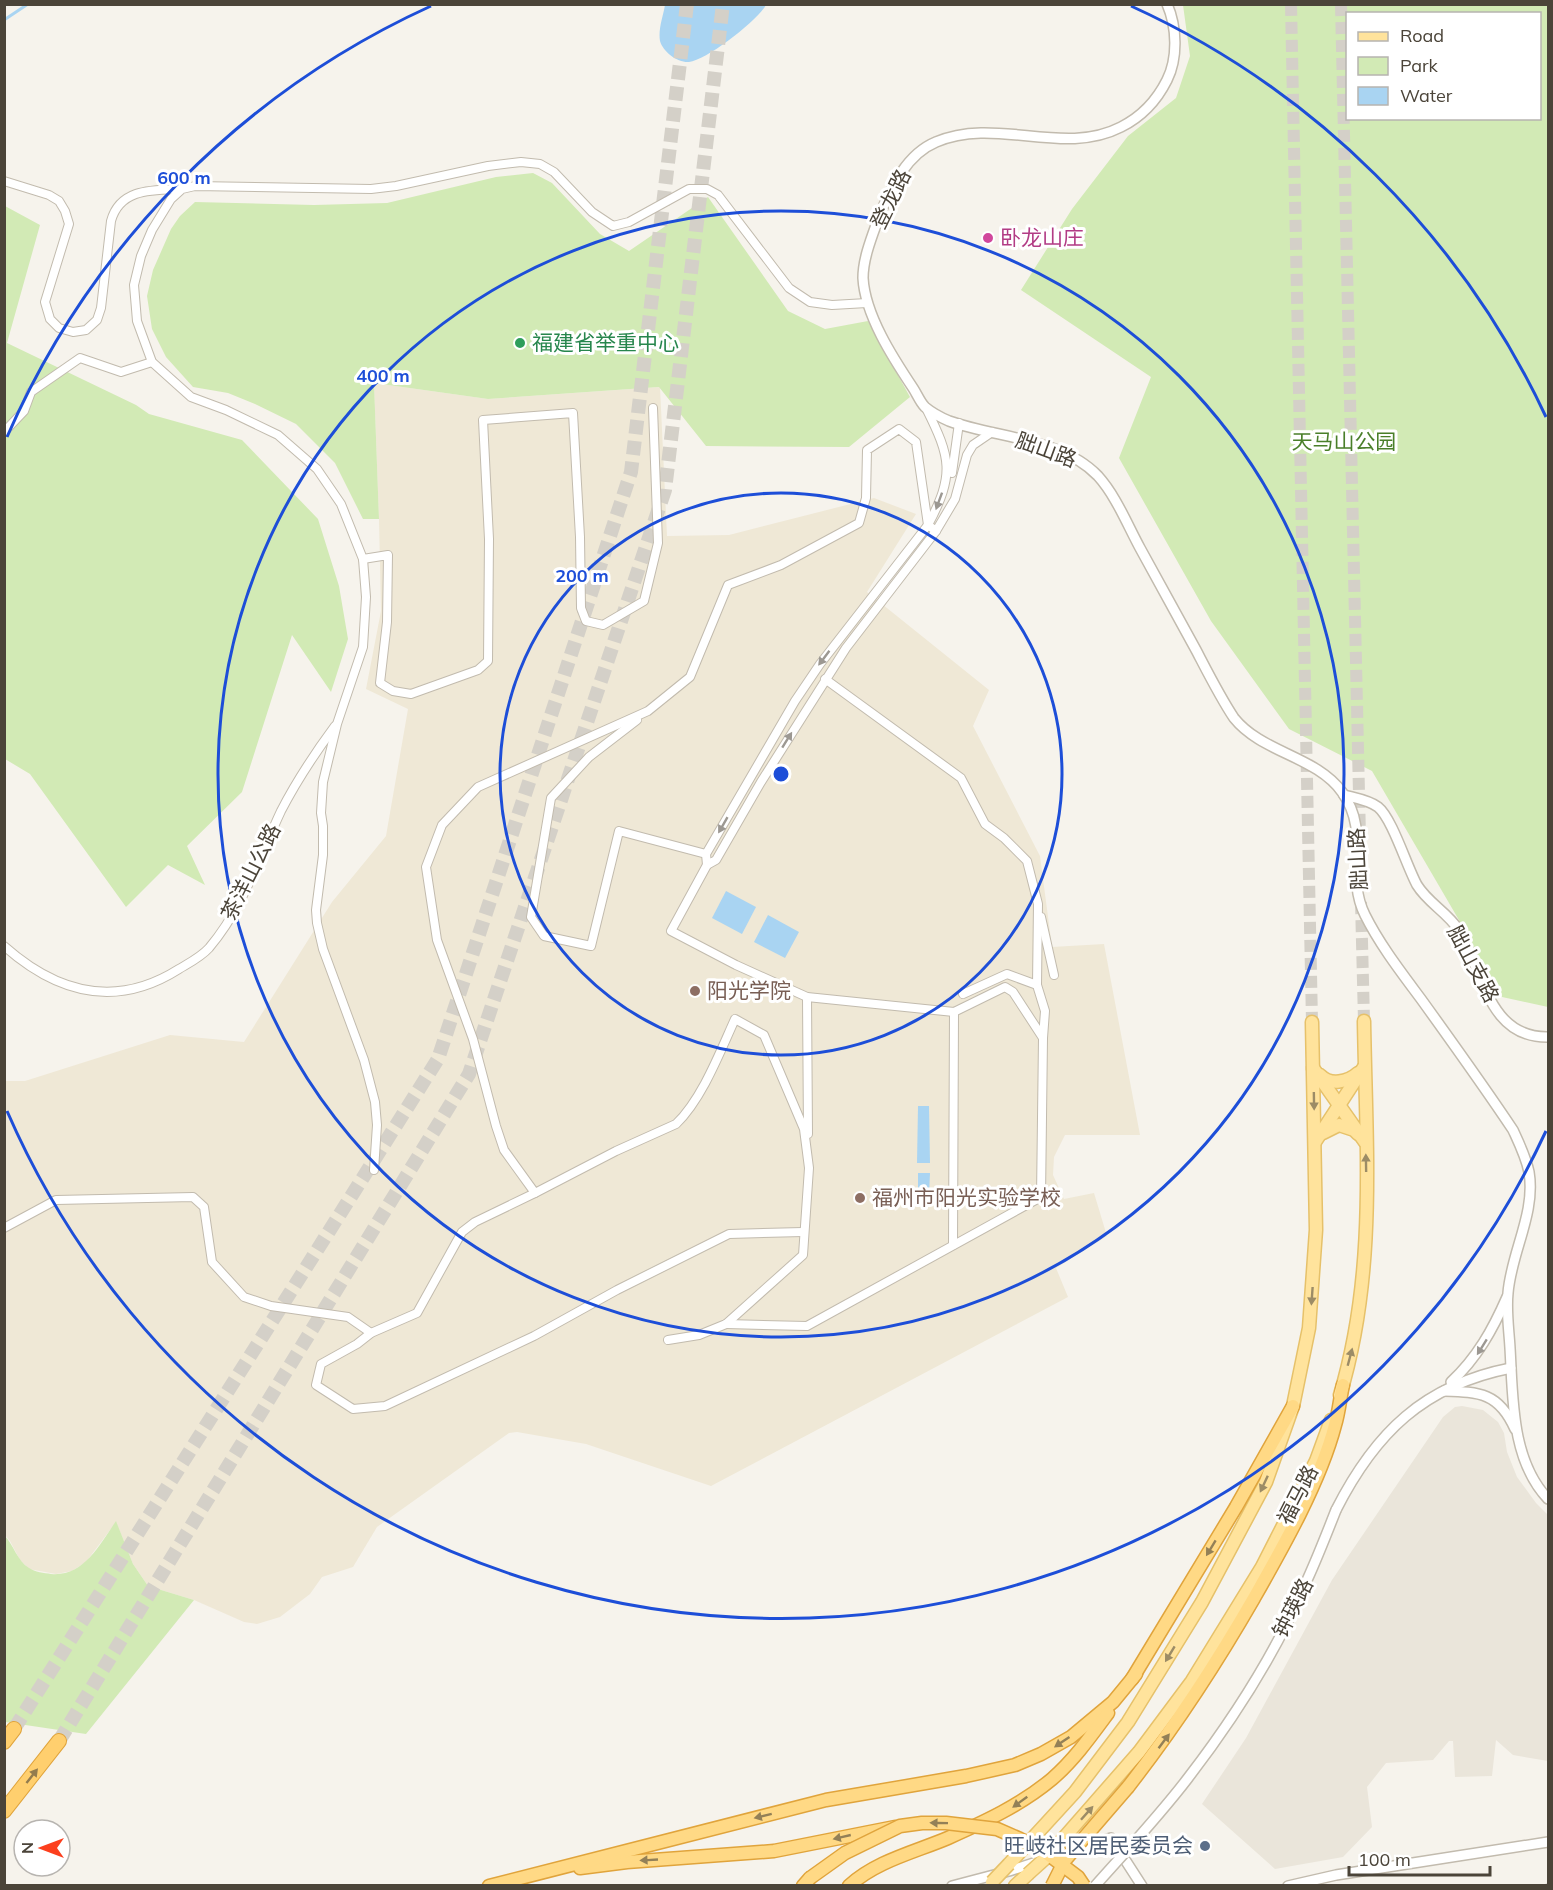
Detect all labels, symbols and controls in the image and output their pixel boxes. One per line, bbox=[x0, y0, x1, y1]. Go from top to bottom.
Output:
legend bbox=[1346, 12, 1541, 120]
text: Road bbox=[1400, 24, 1444, 47]
text: Park bbox=[1400, 54, 1439, 77]
text: Water bbox=[1400, 84, 1453, 107]
street label: 登龙路 bbox=[865, 165, 916, 233]
text: 600 m bbox=[157, 166, 211, 189]
place label: 卧龙山庄 bbox=[1000, 224, 1084, 250]
marker: 卧龙山庄 bbox=[981, 231, 995, 245]
place label: 福建省举重中心 bbox=[532, 329, 679, 355]
marker: 福建省举重中心 bbox=[513, 336, 527, 350]
text: 400 m bbox=[356, 364, 410, 387]
street label: 胐山路 bbox=[1012, 426, 1080, 472]
park label: 天马山公园 bbox=[1292, 428, 1397, 454]
one-way arrow bbox=[933, 492, 943, 510]
text: 200 m bbox=[555, 564, 609, 587]
one-way arrow bbox=[819, 651, 831, 666]
one-way arrow bbox=[781, 732, 792, 748]
centre of rings bbox=[771, 764, 791, 784]
one-way arrow bbox=[718, 817, 728, 834]
street label: 茶洋山公路 bbox=[215, 819, 286, 924]
street label: 胐山路 bbox=[1342, 827, 1372, 891]
street label: 胐山支路 bbox=[1443, 920, 1505, 1007]
place label: 阳光学院 bbox=[707, 977, 791, 1003]
marker: 阳光学院 bbox=[688, 984, 702, 998]
one-way arrow bbox=[1309, 1092, 1318, 1111]
one-way arrow bbox=[1361, 1154, 1371, 1173]
place label: 福州市阳光实验学校 bbox=[872, 1184, 1061, 1210]
marker: 福州市阳光实验学校 bbox=[853, 1191, 867, 1205]
one-way arrow bbox=[1307, 1287, 1317, 1306]
one-way arrow bbox=[1476, 1339, 1487, 1355]
one-way arrow bbox=[1346, 1348, 1356, 1366]
street label: 福马路 bbox=[1271, 1461, 1323, 1529]
one-way arrow bbox=[1260, 1476, 1269, 1493]
one-way arrow bbox=[1206, 1540, 1217, 1556]
street label: 钟瑛路 bbox=[1266, 1574, 1318, 1642]
one-way arrow bbox=[1164, 1646, 1175, 1662]
one-way arrow bbox=[1157, 1733, 1169, 1748]
one-way arrow bbox=[1055, 1736, 1071, 1748]
one-way arrow bbox=[25, 1768, 38, 1784]
one-way arrow bbox=[1012, 1796, 1028, 1807]
one-way arrow bbox=[1080, 1806, 1093, 1821]
one-way arrow bbox=[754, 1811, 772, 1821]
north arrow bbox=[12, 1818, 72, 1878]
one-way arrow bbox=[929, 1819, 948, 1828]
place label: 旺岐社区居民委员会 bbox=[1004, 1832, 1193, 1858]
one-way arrow bbox=[832, 1833, 851, 1842]
marker: 旺岐社区居民委员会 bbox=[1198, 1839, 1212, 1853]
scale bar bbox=[1349, 1839, 1490, 1877]
text: N bbox=[17, 1842, 37, 1854]
text: 100 m bbox=[1358, 1848, 1411, 1871]
one-way arrow bbox=[639, 1856, 658, 1865]

